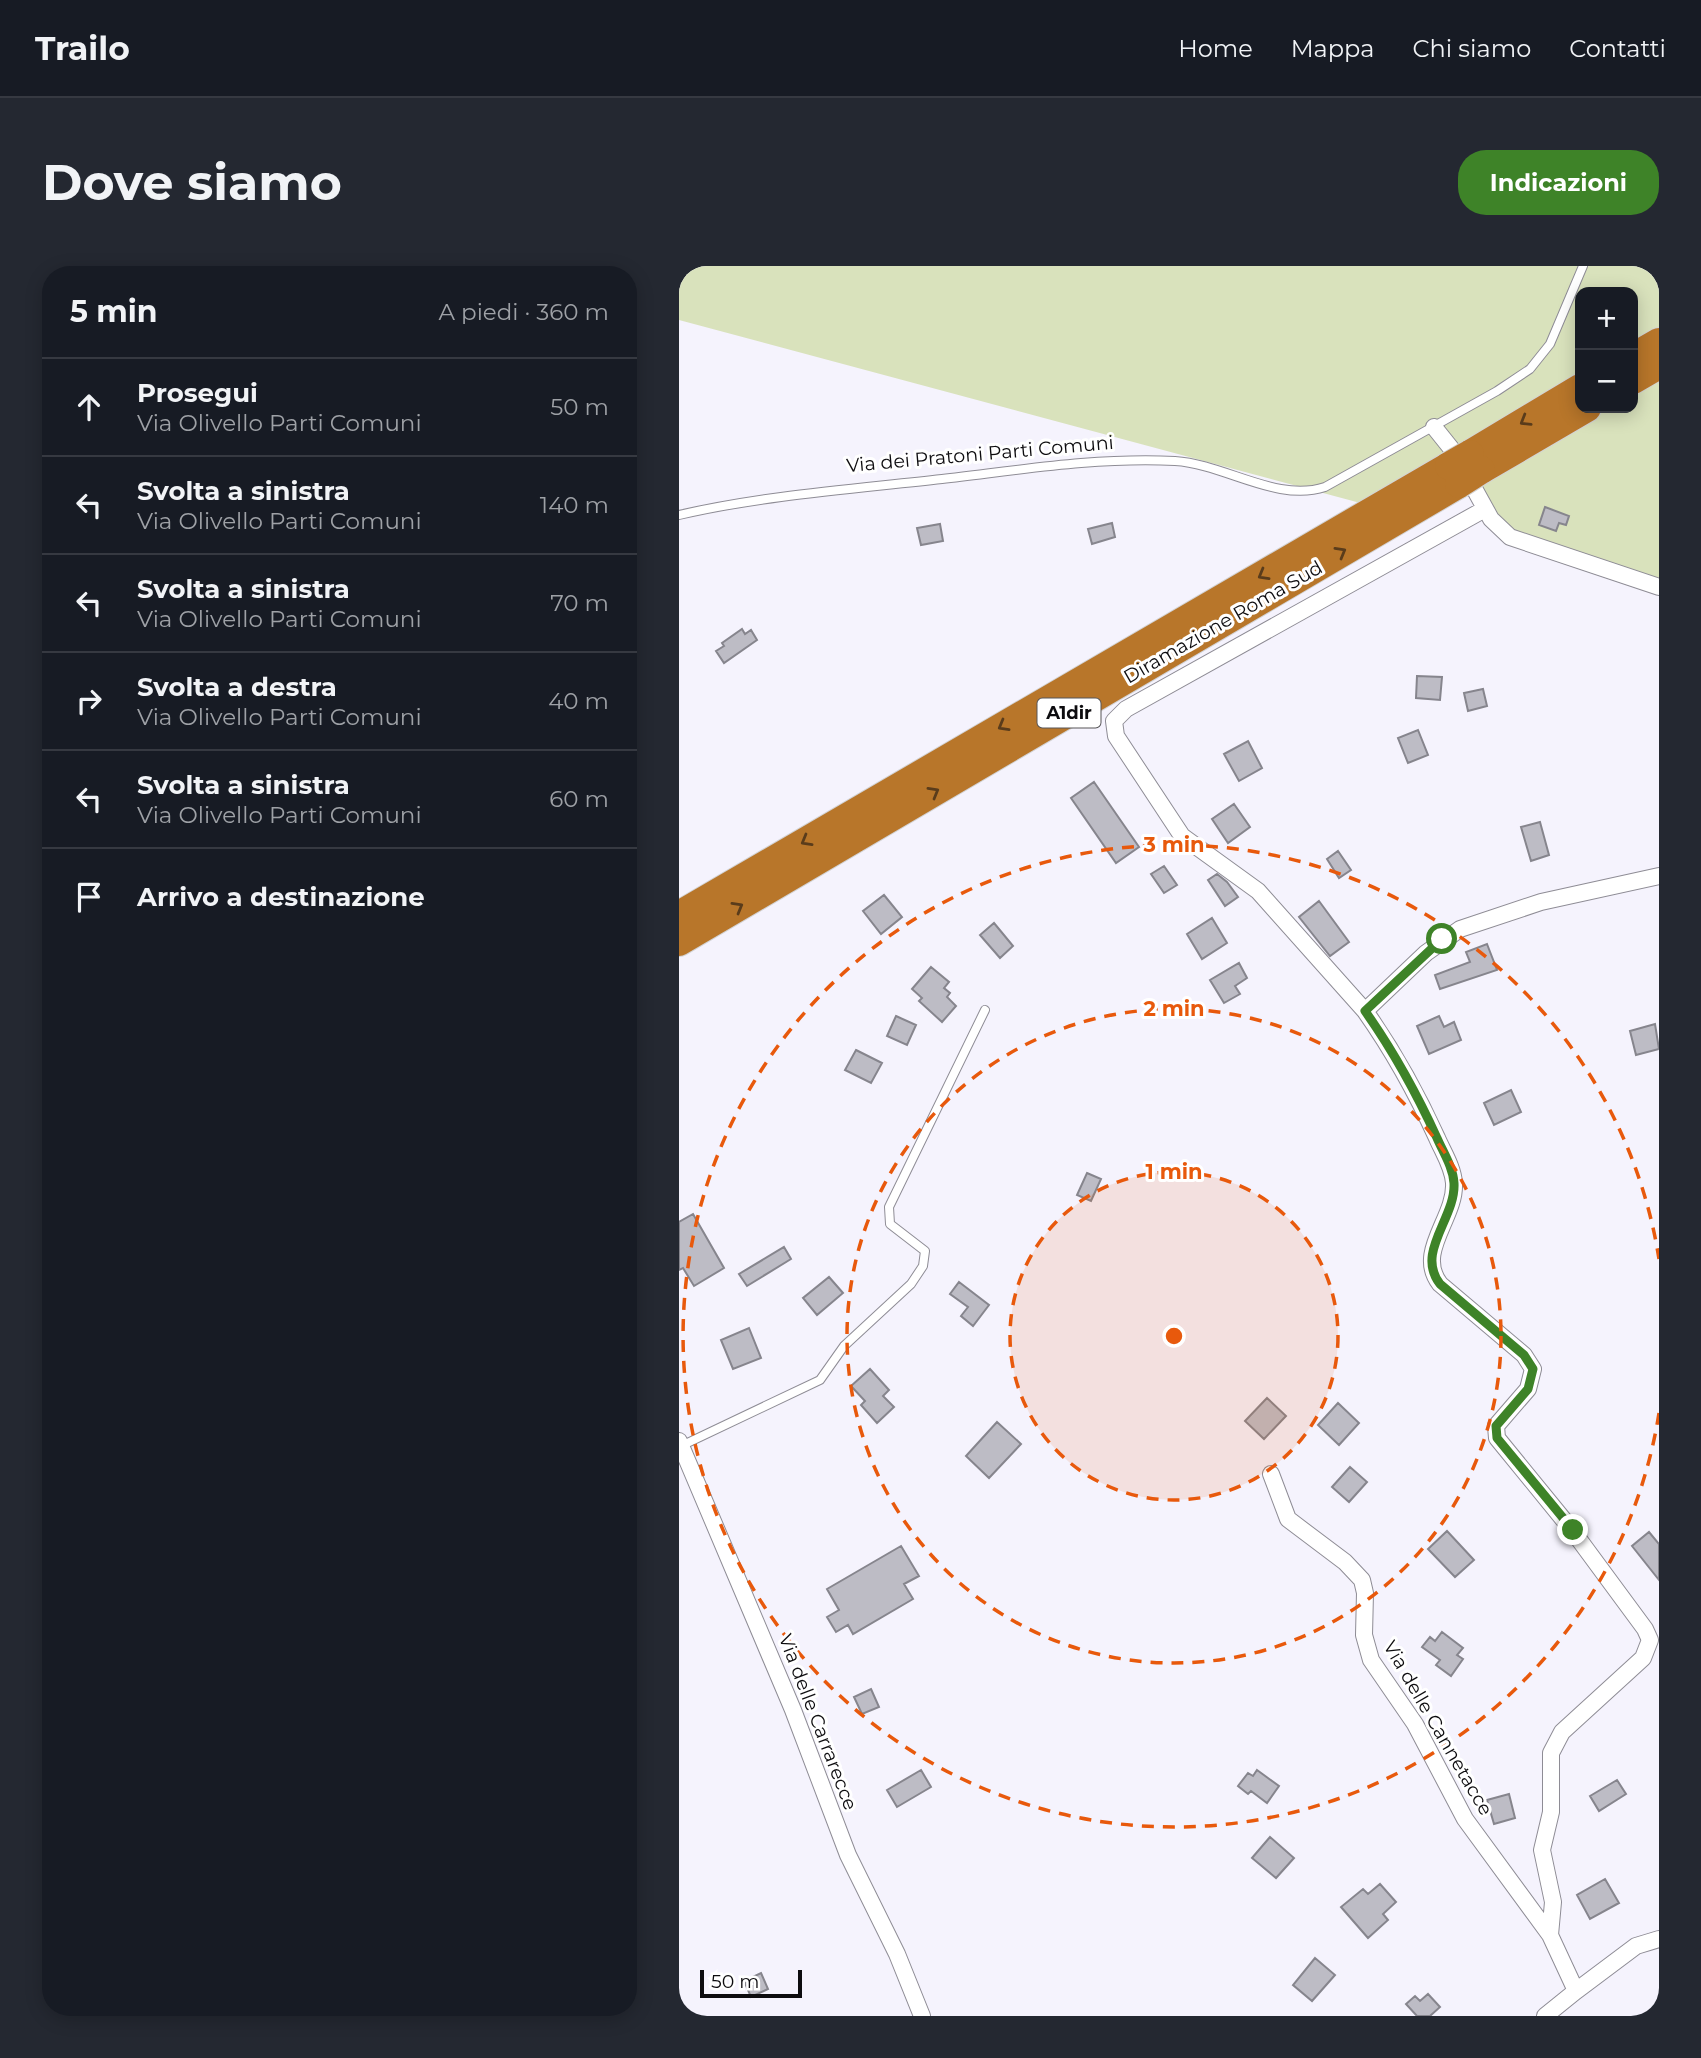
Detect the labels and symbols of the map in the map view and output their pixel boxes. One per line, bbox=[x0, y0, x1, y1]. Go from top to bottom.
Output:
one-way arrow bbox=[1520, 413, 1532, 426]
street label: Via dei Pratoni Parti Comuni bbox=[845, 431, 1115, 477]
one-way arrow bbox=[1334, 548, 1347, 561]
street label: Diramazione Roma Sud bbox=[1120, 556, 1326, 688]
one-way arrow bbox=[1257, 566, 1270, 579]
road number: A1dir bbox=[1037, 698, 1101, 728]
one-way arrow bbox=[997, 718, 1010, 731]
one-way arrow bbox=[926, 787, 939, 800]
text: 3 min bbox=[1142, 832, 1205, 857]
one-way arrow bbox=[801, 833, 813, 846]
one-way arrow bbox=[730, 902, 743, 915]
route start bbox=[1426, 923, 1457, 954]
text: 2 min bbox=[1143, 996, 1205, 1021]
text: 1 min bbox=[1145, 1159, 1203, 1184]
centre of rings bbox=[1162, 1324, 1186, 1348]
route end bbox=[1557, 1514, 1588, 1545]
street label: Via delle Carrarecce bbox=[774, 1631, 862, 1813]
street label: Via delle Cannetacce bbox=[1379, 1636, 1497, 1820]
scale bar bbox=[700, 1967, 801, 1999]

